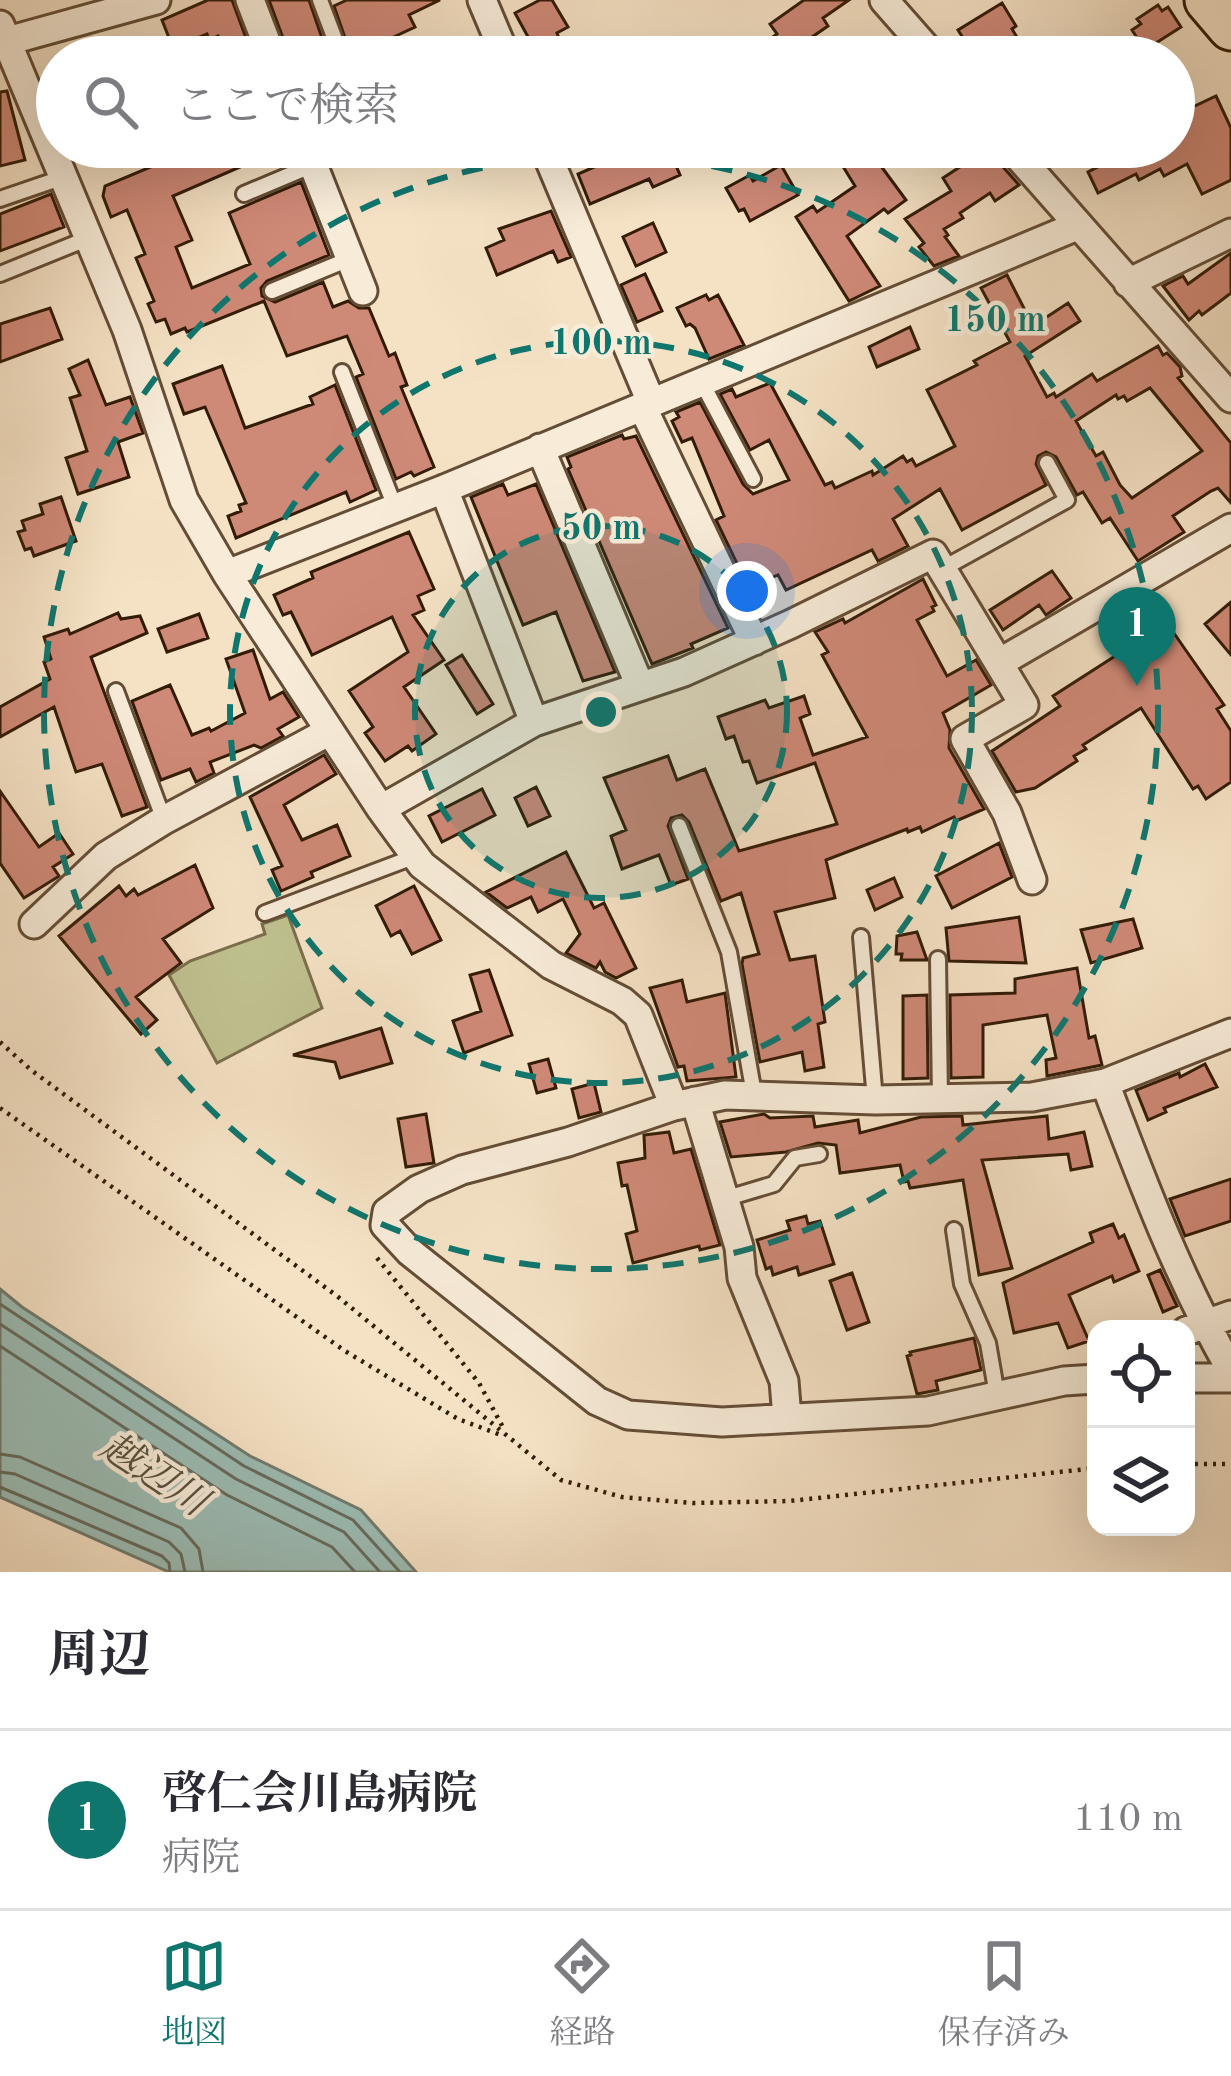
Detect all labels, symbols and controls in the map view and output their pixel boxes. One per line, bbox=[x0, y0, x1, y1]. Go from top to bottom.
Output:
search box bbox=[36, 36, 1195, 168]
icon: search bbox=[78, 69, 144, 135]
text: ここで検索 bbox=[174, 86, 399, 131]
text: 150 m bbox=[944, 304, 1046, 340]
text: 100 m bbox=[550, 327, 652, 363]
text: 50 m bbox=[561, 512, 641, 548]
your location bbox=[717, 561, 777, 621]
pin: 1 bbox=[1098, 587, 1176, 686]
centre of rings bbox=[580, 691, 622, 733]
map controls bbox=[1087, 1320, 1195, 1536]
button: locate bbox=[1087, 1320, 1195, 1428]
water label: 越辺川 bbox=[93, 1425, 218, 1526]
button: layers bbox=[1087, 1428, 1195, 1536]
text: 周辺 bbox=[48, 1632, 150, 1683]
text: 啓仁会川島病院 bbox=[162, 1774, 477, 1819]
text: 1 bbox=[76, 1800, 98, 1839]
text: 110 m bbox=[1073, 1800, 1183, 1839]
text: 病院 bbox=[162, 1840, 240, 1879]
tab: 地図 bbox=[161, 1933, 227, 2055]
tab: 経路 bbox=[549, 1933, 615, 2055]
tab: 保存済み bbox=[938, 1933, 1070, 2055]

